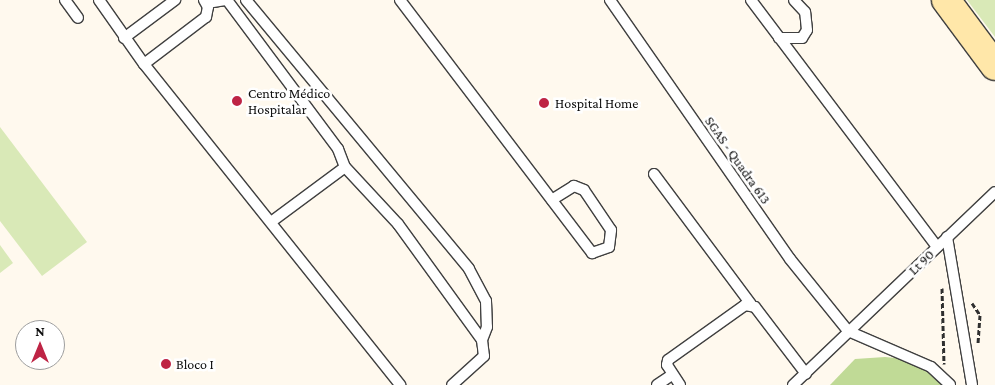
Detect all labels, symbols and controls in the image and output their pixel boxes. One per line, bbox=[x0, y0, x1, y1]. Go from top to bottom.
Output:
place label: Centro Médico Hospitalar bbox=[248, 85, 330, 118]
marker: Centro Médico Hospitalar bbox=[230, 94, 244, 108]
place label: Hospital Home bbox=[555, 95, 639, 111]
marker: Hospital Home bbox=[537, 96, 551, 110]
street label: SGAS - Quadra 613 bbox=[702, 113, 774, 207]
street label: Lt 90 bbox=[905, 246, 937, 278]
north arrow bbox=[15, 320, 65, 370]
text: N bbox=[35, 323, 45, 339]
place label: Bloco I bbox=[176, 356, 214, 372]
marker: Bloco I bbox=[160, 358, 172, 370]

